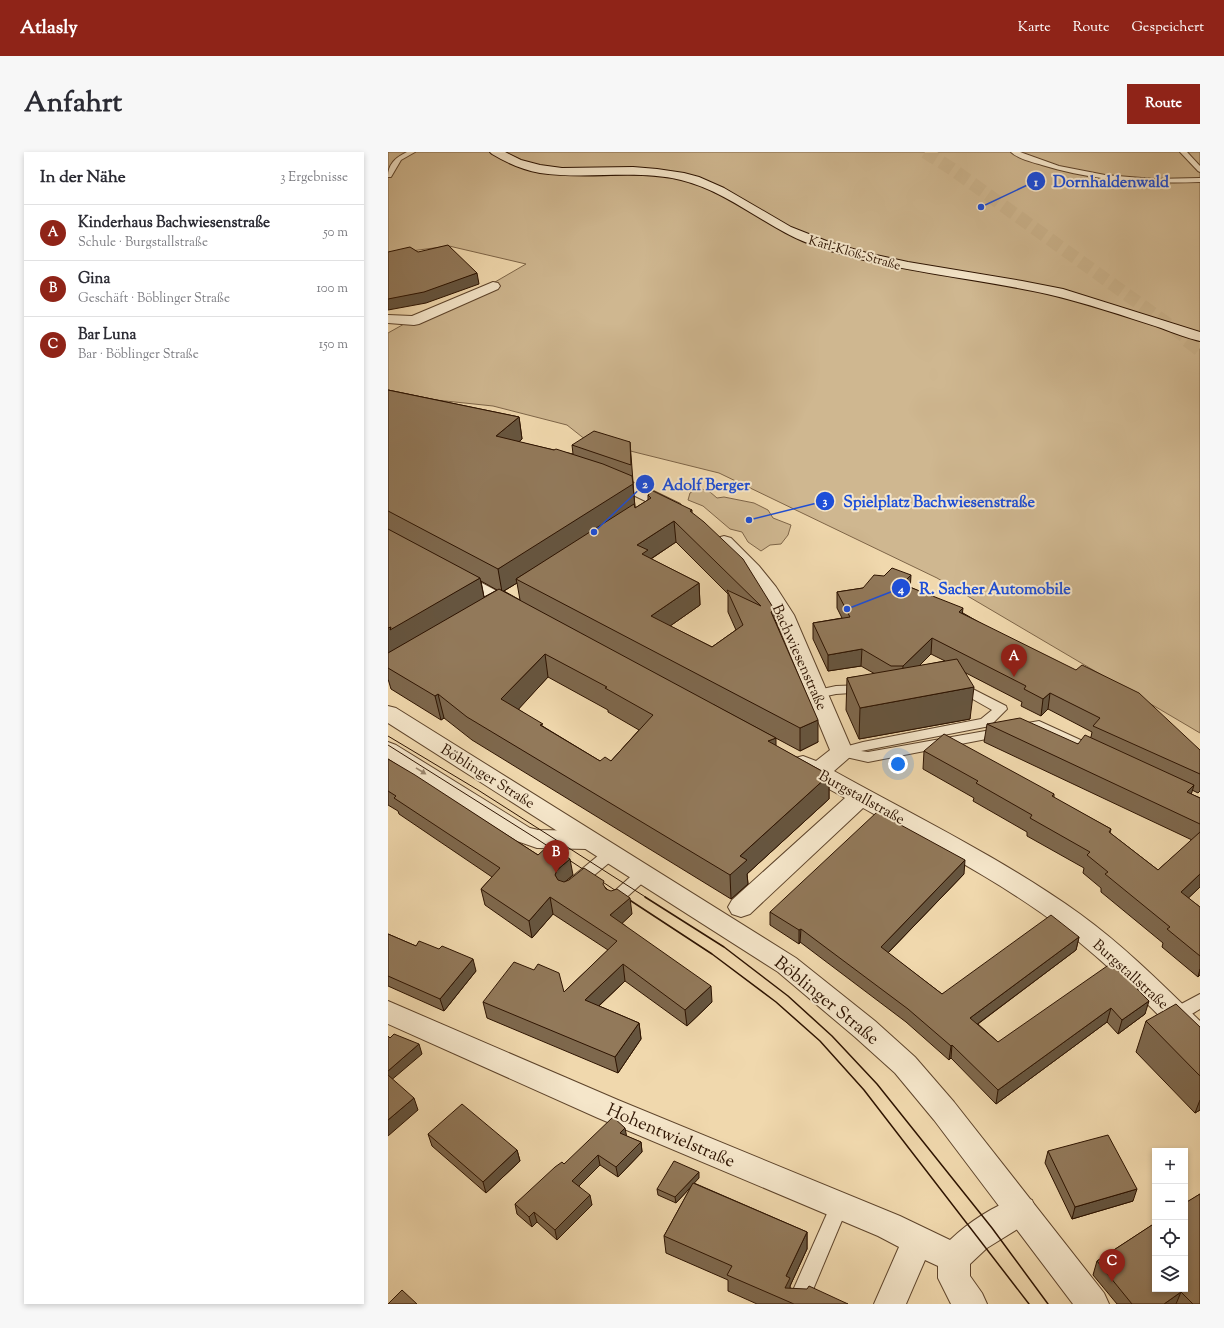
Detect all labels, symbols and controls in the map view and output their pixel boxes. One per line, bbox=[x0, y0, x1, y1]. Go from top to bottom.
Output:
text: Atlasly bbox=[20, 15, 78, 42]
text: Karte bbox=[1018, 18, 1051, 38]
text: Route bbox=[1073, 18, 1109, 38]
text: Gespeichert bbox=[1131, 18, 1204, 38]
text: Anfahrt bbox=[24, 84, 122, 124]
button: Route bbox=[1127, 84, 1200, 124]
text: In der Nähe bbox=[40, 166, 126, 190]
callout: Dornhaldenwald bbox=[1026, 167, 1177, 195]
text: 3 Ergebnisse bbox=[280, 169, 348, 187]
text: Dornhaldenwald bbox=[1053, 172, 1170, 195]
text: 1 bbox=[1033, 174, 1039, 192]
text: Kinderhaus Bachwiesenstraße bbox=[78, 213, 270, 234]
text: A bbox=[48, 224, 58, 242]
text: 50 m bbox=[323, 224, 348, 242]
street label: Karl-Kloß-Straße bbox=[806, 232, 903, 276]
text: Schule · Burgstallstraße bbox=[78, 234, 208, 252]
text: Gina bbox=[78, 269, 110, 290]
text: B bbox=[49, 280, 57, 298]
text: 100 m bbox=[316, 280, 348, 298]
text: Geschäft · Böblinger Straße bbox=[78, 290, 230, 308]
text: Bar Luna bbox=[78, 325, 136, 346]
text: C bbox=[48, 336, 58, 354]
text: 150 m bbox=[319, 336, 348, 354]
text: Bar · Böblinger Straße bbox=[78, 346, 199, 364]
callout: Adolf Berger bbox=[635, 470, 758, 498]
text: Adolf Berger bbox=[662, 475, 751, 498]
text: 2 bbox=[642, 476, 648, 494]
callout: Spielplatz Bachwiesenstraße bbox=[815, 487, 1043, 515]
text: Spielplatz Bachwiesenstraße bbox=[843, 492, 1035, 515]
text: 3 bbox=[823, 493, 828, 511]
callout: R. Sacher Automobile bbox=[891, 574, 1079, 602]
text: R. Sacher Automobile bbox=[919, 579, 1071, 602]
text: 4 bbox=[897, 581, 904, 599]
street label: Bachwiesenstraße bbox=[766, 601, 831, 714]
pin: A bbox=[1001, 644, 1027, 677]
street label: Böblinger Straße bbox=[436, 740, 538, 815]
your location bbox=[888, 754, 908, 774]
street label: Burgstallstraße bbox=[814, 766, 908, 831]
one-way arrow bbox=[415, 767, 427, 774]
pin: B bbox=[543, 840, 569, 873]
street label: Burgstallstraße bbox=[1087, 935, 1173, 1015]
street label: Böblinger Straße bbox=[768, 951, 884, 1052]
street label: Hohentwielstraße bbox=[602, 1098, 739, 1176]
map controls bbox=[1152, 1148, 1188, 1292]
button: + bbox=[1152, 1148, 1188, 1184]
button: − bbox=[1152, 1184, 1188, 1220]
button: locate bbox=[1152, 1220, 1188, 1256]
pin: C bbox=[1099, 1249, 1125, 1282]
button: layers bbox=[1152, 1256, 1188, 1292]

